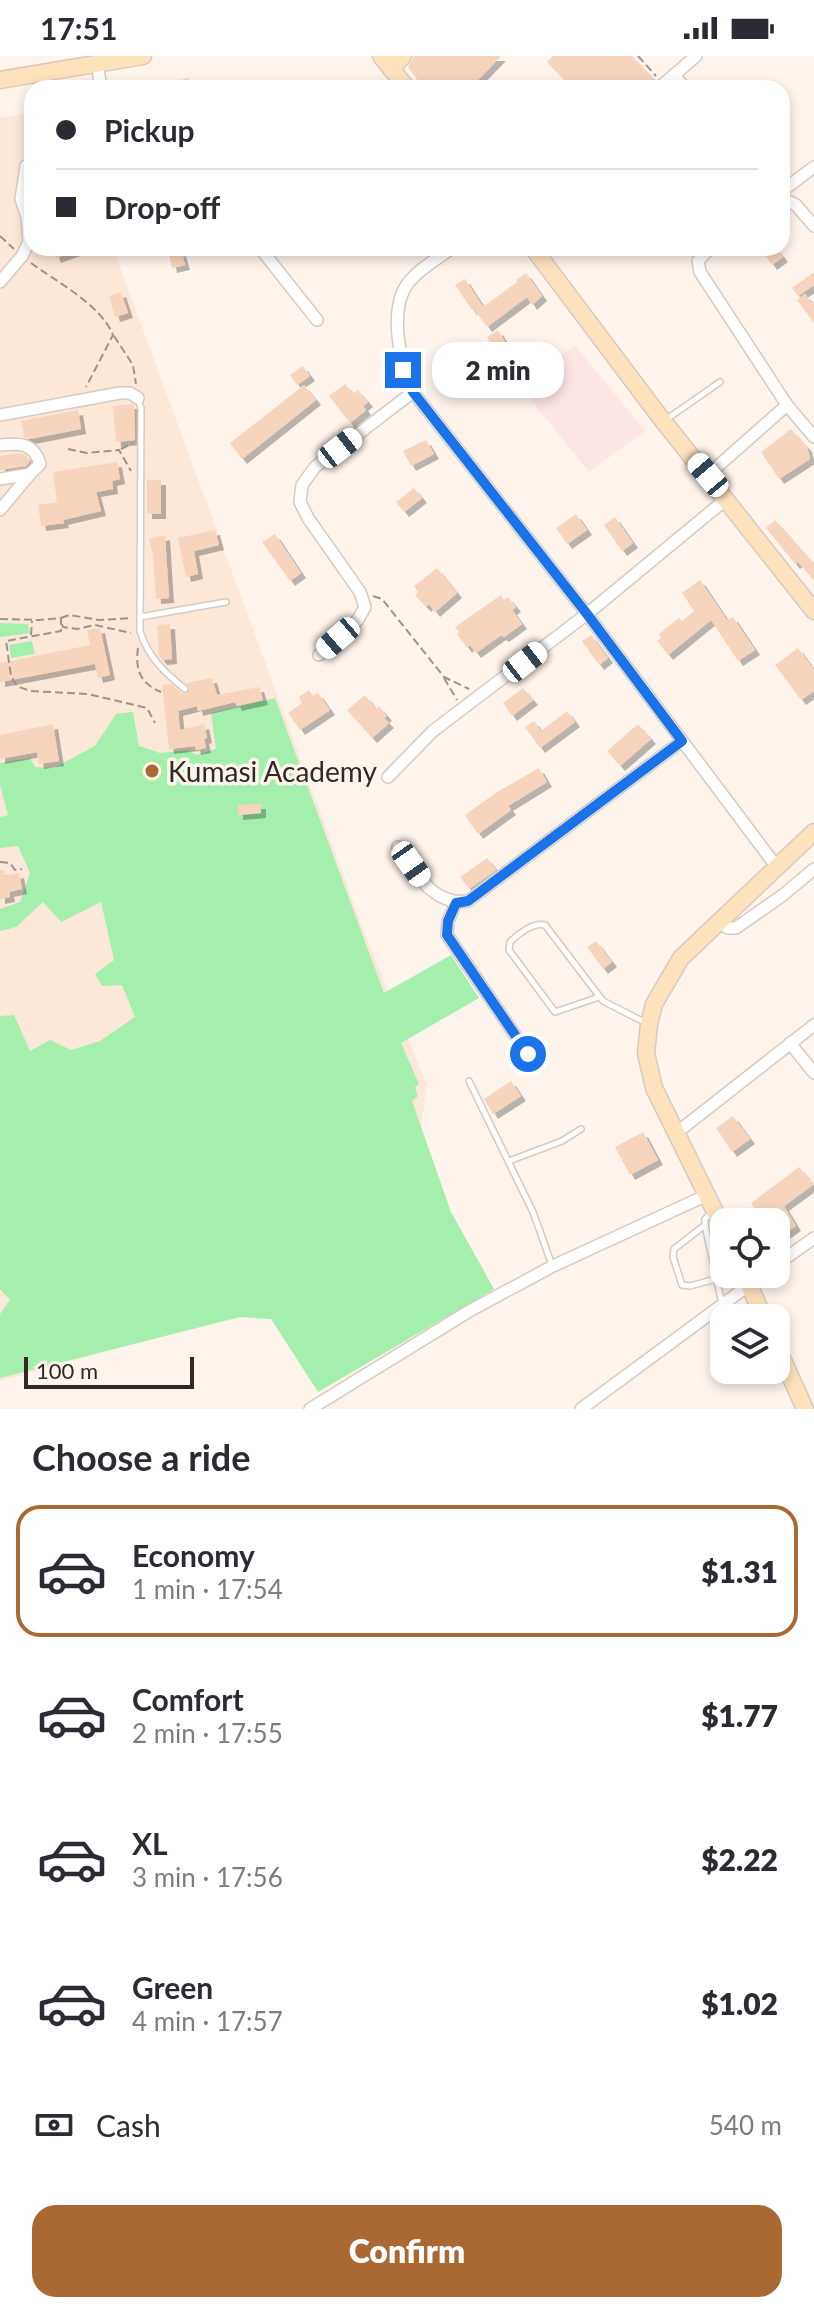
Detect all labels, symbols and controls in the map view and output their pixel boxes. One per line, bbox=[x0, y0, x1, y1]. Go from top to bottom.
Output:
text: 17:51 bbox=[40, 10, 117, 46]
text: Pickup bbox=[104, 112, 195, 148]
text: Drop-off bbox=[104, 189, 220, 225]
callout: 2 min bbox=[431, 342, 563, 398]
route end bbox=[385, 352, 421, 388]
text: 2 min bbox=[466, 354, 530, 386]
car bbox=[314, 424, 366, 472]
car bbox=[683, 449, 733, 501]
car bbox=[312, 613, 364, 663]
car bbox=[499, 638, 551, 686]
place label: Kumasi Academy bbox=[168, 754, 377, 788]
marker: Kumasi Academy bbox=[143, 762, 161, 780]
car bbox=[387, 837, 435, 891]
route start bbox=[510, 1036, 546, 1072]
map controls bbox=[710, 1208, 790, 1384]
button: locate bbox=[710, 1208, 790, 1288]
button: layers bbox=[710, 1304, 790, 1384]
scale bar bbox=[24, 1353, 194, 1389]
text: 100 m bbox=[36, 1357, 98, 1384]
text: Choose a ride bbox=[32, 1435, 251, 1479]
icon: car bbox=[36, 1535, 108, 1607]
text: Economy bbox=[132, 1537, 255, 1573]
text: $1.31 bbox=[701, 1553, 778, 1589]
text: 1 min · 17:54 bbox=[132, 1573, 283, 1605]
icon: car bbox=[36, 1679, 108, 1751]
text: Comfort bbox=[132, 1681, 244, 1717]
text: $1.77 bbox=[701, 1697, 778, 1733]
text: 2 min · 17:55 bbox=[132, 1717, 283, 1749]
icon: car bbox=[36, 1823, 108, 1895]
text: XL bbox=[132, 1825, 168, 1861]
text: $2.22 bbox=[701, 1841, 778, 1877]
text: 3 min · 17:56 bbox=[132, 1861, 283, 1893]
icon: car bbox=[36, 1967, 108, 2039]
text: Green bbox=[132, 1969, 213, 2005]
text: $1.02 bbox=[701, 1985, 778, 2021]
text: 4 min · 17:57 bbox=[132, 2005, 283, 2037]
icon: cash bbox=[32, 2103, 76, 2147]
text: Cash bbox=[96, 2107, 161, 2143]
text: 540 m bbox=[709, 2109, 782, 2141]
button: Confirm bbox=[32, 2205, 782, 2297]

